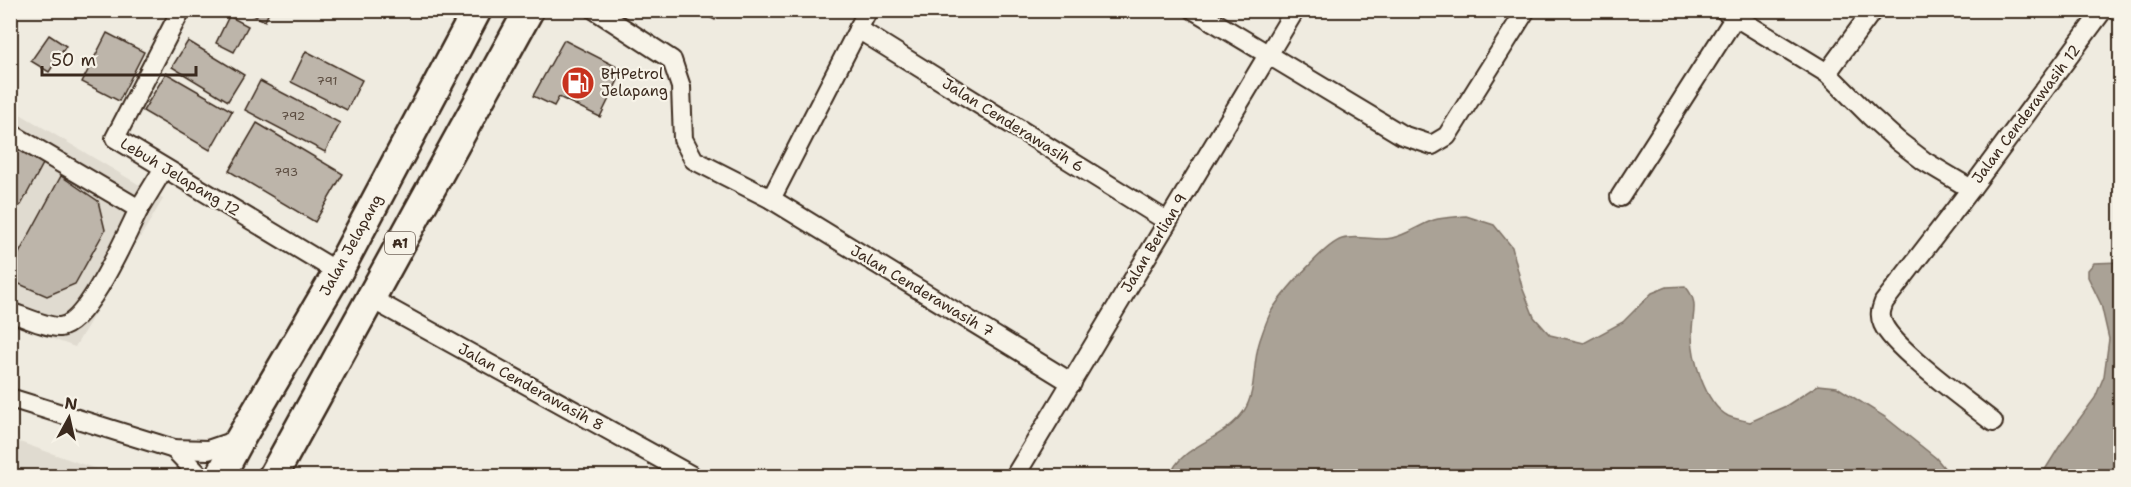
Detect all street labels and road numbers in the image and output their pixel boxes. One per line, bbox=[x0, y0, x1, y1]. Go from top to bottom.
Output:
street label: Jalan Cenderawasih 12 bbox=[1967, 40, 2085, 188]
street label: Jalan Cenderawasih 6 bbox=[938, 73, 1088, 177]
street label: Lebuh Jelapang 12 bbox=[116, 133, 244, 221]
street label: Jalan Berlian 9 bbox=[1116, 190, 1192, 296]
street label: Jalan Jelapang bbox=[315, 191, 387, 299]
road number: A1 bbox=[385, 232, 415, 254]
street label: Jalan Cenderawasih 7 bbox=[847, 240, 997, 342]
street label: Jalan Cenderawasih 8 bbox=[455, 339, 607, 435]

